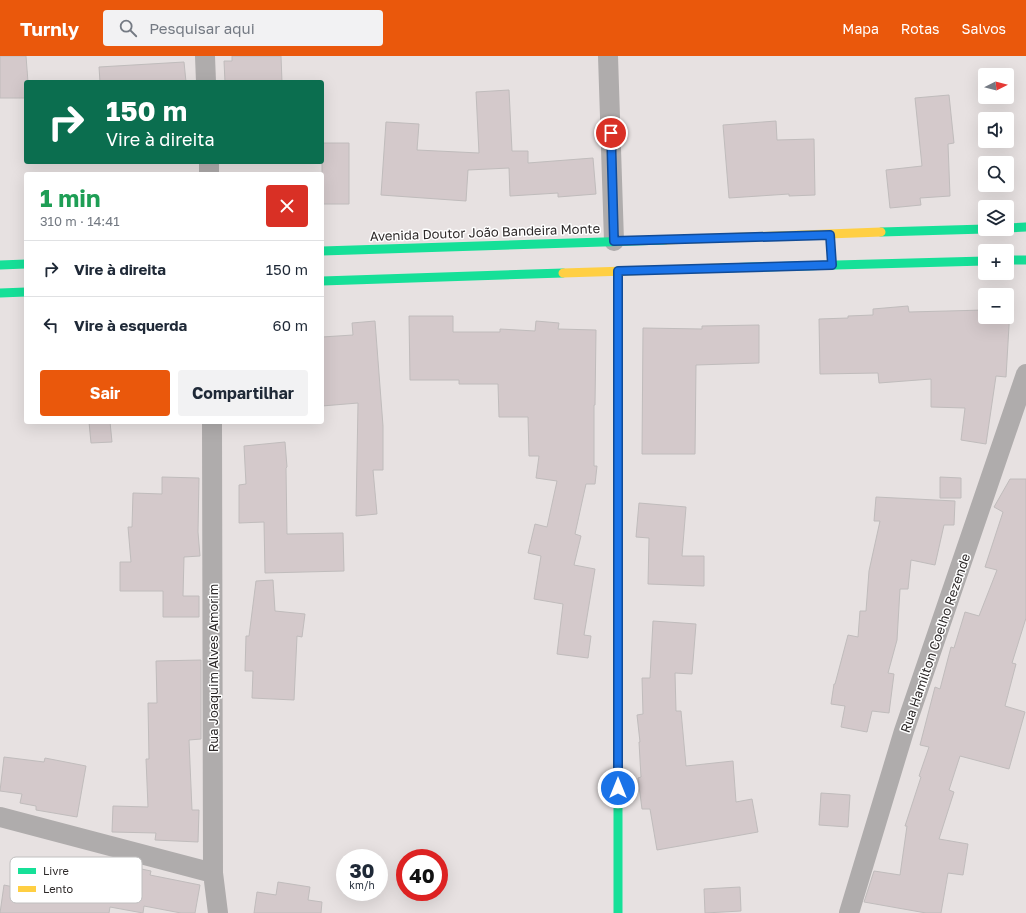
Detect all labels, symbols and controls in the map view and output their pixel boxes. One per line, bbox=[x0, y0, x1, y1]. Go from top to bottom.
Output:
search box bbox=[103, 10, 383, 46]
text: Turnly bbox=[20, 17, 79, 40]
icon: search bbox=[117, 17, 139, 39]
text: Pesquisar aqui bbox=[149, 19, 255, 37]
text: Mapa bbox=[842, 20, 879, 37]
text: Rotas bbox=[901, 20, 940, 37]
text: Salvos bbox=[962, 20, 1006, 37]
north arrow bbox=[978, 68, 1014, 104]
map controls bbox=[978, 68, 1014, 324]
text: 150 m bbox=[106, 94, 187, 127]
icon: right bbox=[40, 96, 92, 148]
button: sound bbox=[978, 112, 1014, 148]
pin bbox=[594, 116, 628, 150]
icon: arrive bbox=[600, 122, 622, 144]
text: Vire à direita bbox=[106, 128, 215, 150]
button: search bbox=[978, 156, 1014, 192]
text: 1 min bbox=[40, 183, 100, 212]
button: close bbox=[266, 185, 308, 227]
button: layers bbox=[978, 200, 1014, 236]
text: 310 m · 14:41 bbox=[40, 213, 120, 229]
street label: Avenida Doutor João Bandeira Monte bbox=[370, 220, 600, 244]
button: + bbox=[978, 244, 1014, 280]
icon: right bbox=[40, 258, 62, 280]
text: Vire à direita bbox=[74, 260, 166, 278]
text: 150 m bbox=[266, 260, 308, 278]
button: − bbox=[978, 288, 1014, 324]
icon: left bbox=[40, 314, 62, 336]
text: Vire à esquerda bbox=[74, 316, 187, 334]
text: 60 m bbox=[273, 316, 308, 334]
button: Sair bbox=[40, 370, 170, 416]
button: Compartilhar bbox=[178, 370, 308, 416]
street label: Rua Hamilton Coelho Rezende bbox=[897, 551, 973, 735]
street label: Rua Joaquim Alves Amorim bbox=[205, 584, 221, 752]
position arrow bbox=[597, 767, 639, 809]
speed limit sign: 40 bbox=[396, 849, 448, 901]
legend bbox=[10, 857, 142, 903]
text: 30 bbox=[349, 858, 375, 882]
text: Livre bbox=[43, 864, 69, 877]
text: km/h bbox=[349, 879, 375, 891]
text: Lento bbox=[43, 882, 74, 895]

